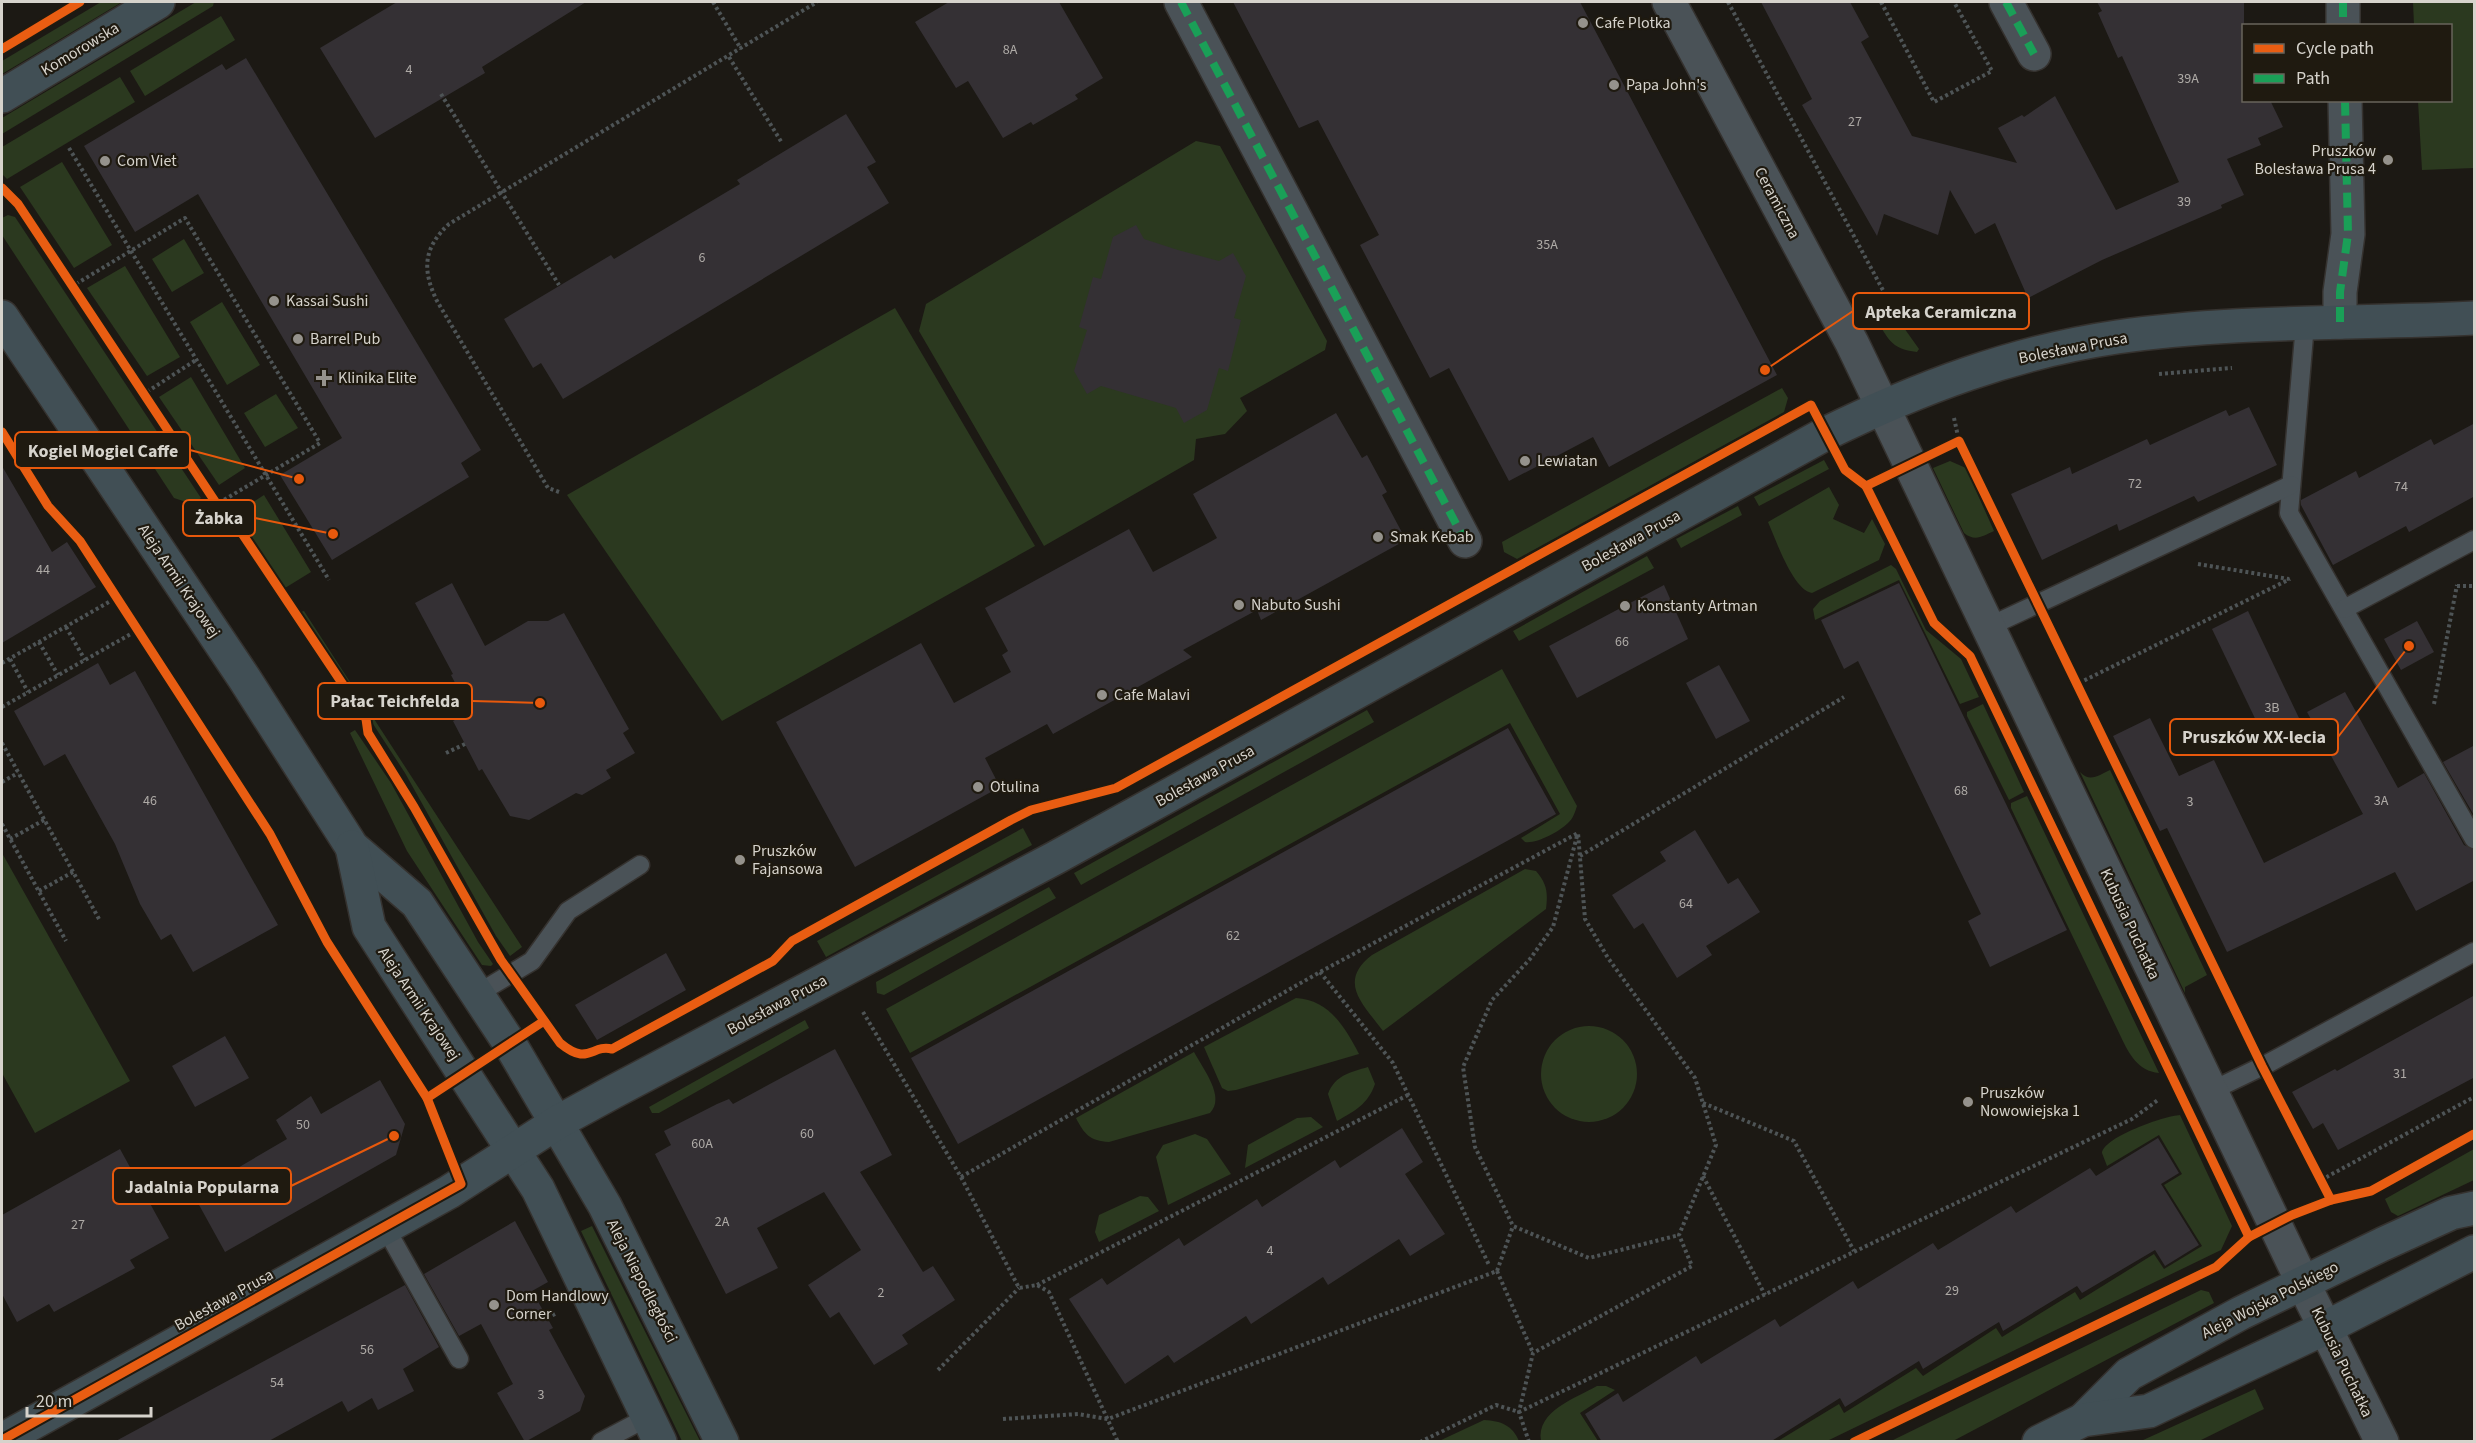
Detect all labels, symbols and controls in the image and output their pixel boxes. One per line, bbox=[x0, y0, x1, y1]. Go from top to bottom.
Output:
place label: Cafe Plotka bbox=[1595, 12, 1671, 34]
marker: Cafe Plotka bbox=[1576, 16, 1590, 30]
street label: Komorowska bbox=[37, 17, 123, 81]
legend bbox=[2242, 24, 2452, 102]
text: Cycle path bbox=[2296, 36, 2374, 61]
house number: 8A bbox=[1003, 40, 1018, 60]
house number: 4 bbox=[406, 60, 413, 80]
text: Path bbox=[2296, 66, 2330, 91]
house number: 39A bbox=[2177, 69, 2199, 89]
place label: Papa John's bbox=[1626, 74, 1707, 96]
marker: Papa John's bbox=[1607, 78, 1621, 92]
house number: 27 bbox=[1848, 112, 1862, 132]
place label: Pruszków Bolesława Prusa 4 bbox=[2255, 140, 2376, 180]
place label: Com Viet bbox=[117, 150, 177, 172]
marker: Pruszków Bolesława Prusa 4 bbox=[2381, 153, 2395, 167]
marker: Com Viet bbox=[98, 154, 112, 168]
street label: Ceramiczna bbox=[1749, 163, 1805, 243]
house number: 39 bbox=[2177, 192, 2191, 212]
house number: 35A bbox=[1536, 235, 1558, 255]
house number: 6 bbox=[699, 248, 706, 268]
place label: Kassai Sushi bbox=[286, 290, 369, 312]
callout: Apteka Ceramiczna bbox=[1853, 293, 2029, 329]
marker: Kassai Sushi bbox=[267, 294, 281, 308]
text: Apteka Ceramiczna bbox=[1864, 300, 2017, 325]
street label: Bolesława Prusa bbox=[2017, 327, 2129, 369]
place label: Barrel Pub bbox=[310, 328, 380, 350]
marker: Barrel Pub bbox=[291, 332, 305, 346]
place label: Klinika Elite bbox=[338, 367, 417, 389]
marker: Klinika Elite bbox=[315, 369, 333, 387]
callout: Kogiel Mogiel Caffe bbox=[15, 432, 190, 468]
text: Kogiel Mogiel Caffe bbox=[28, 439, 178, 464]
place label: Lewiatan bbox=[1537, 450, 1598, 472]
marker: Lewiatan bbox=[1518, 454, 1532, 468]
house number: 72 bbox=[2128, 474, 2142, 494]
house number: 74 bbox=[2394, 477, 2408, 497]
callout: Żabka bbox=[183, 500, 255, 536]
street label: Bolesława Prusa bbox=[1577, 505, 1685, 577]
text: Żabka bbox=[195, 506, 243, 531]
street label: Aleja Armii Krajowej bbox=[133, 520, 225, 642]
place label: Smak Kebab bbox=[1390, 526, 1474, 548]
marker: Smak Kebab bbox=[1371, 530, 1385, 544]
house number: 44 bbox=[36, 560, 50, 580]
place label: Nabuto Sushi bbox=[1251, 594, 1341, 616]
place label: Konstanty Artman bbox=[1637, 595, 1758, 617]
marker: Nabuto Sushi bbox=[1232, 598, 1246, 612]
marker: Konstanty Artman bbox=[1618, 599, 1632, 613]
house number: 66 bbox=[1615, 632, 1629, 652]
callout: Pałac Teichfelda bbox=[318, 683, 472, 719]
place label: Cafe Malavi bbox=[1114, 684, 1190, 706]
marker: Cafe Malavi bbox=[1095, 688, 1109, 702]
text: Pałac Teichfelda bbox=[330, 689, 460, 714]
house number: 3B bbox=[2264, 698, 2280, 718]
callout: Pruszków XX-lecia bbox=[2170, 719, 2338, 755]
text: Pruszków XX-lecia bbox=[2182, 725, 2326, 750]
street label: Bolesława Prusa bbox=[1151, 740, 1259, 812]
place label: Otulina bbox=[990, 776, 1040, 798]
marker: Otulina bbox=[971, 780, 985, 794]
house number: 68 bbox=[1954, 781, 1968, 801]
house number: 46 bbox=[143, 791, 157, 811]
house number: 3A bbox=[2374, 791, 2389, 811]
house number: 3 bbox=[2187, 792, 2194, 812]
place label: Pruszków Fajansowa bbox=[752, 840, 823, 880]
marker: Pruszków Fajansowa bbox=[733, 853, 747, 867]
street label: Kubusia Puchatka bbox=[2095, 865, 2165, 983]
house number: 64 bbox=[1679, 894, 1693, 914]
house number: 62 bbox=[1226, 926, 1240, 946]
street label: Aleja Armii Krajowej bbox=[373, 943, 465, 1065]
street label: Bolesława Prusa bbox=[723, 969, 831, 1041]
house number: 31 bbox=[2393, 1064, 2407, 1084]
place label: Pruszków Nowowiejska 1 bbox=[1980, 1082, 2080, 1122]
marker: Pruszków Nowowiejska 1 bbox=[1961, 1095, 1975, 1109]
house number: 50 bbox=[296, 1115, 310, 1135]
house number: 60 bbox=[800, 1124, 814, 1144]
house number: 60A bbox=[691, 1134, 713, 1154]
callout: Jadalnia Popularna bbox=[113, 1168, 291, 1204]
text: Jadalnia Popularna bbox=[125, 1175, 279, 1200]
house number: 2A bbox=[715, 1212, 730, 1232]
house number: 27 bbox=[71, 1215, 85, 1235]
street label: Aleja Niepodległości bbox=[601, 1215, 683, 1347]
house number: 4 bbox=[1267, 1241, 1274, 1261]
street label: Aleja Wojska Polskiego bbox=[2198, 1256, 2342, 1344]
street label: Bolesława Prusa bbox=[170, 1264, 278, 1336]
house number: 29 bbox=[1945, 1281, 1959, 1301]
house number: 2 bbox=[878, 1283, 885, 1303]
place label: Dom Handlowy Corner bbox=[506, 1285, 609, 1325]
marker: Dom Handlowy Corner bbox=[487, 1298, 501, 1312]
street label: Kubusia Puchatka bbox=[2306, 1303, 2378, 1421]
house number: 56 bbox=[360, 1340, 374, 1360]
house number: 54 bbox=[270, 1373, 284, 1393]
scale bar bbox=[27, 1380, 152, 1418]
house number: 3 bbox=[538, 1385, 545, 1405]
text: 20 m bbox=[36, 1389, 72, 1414]

